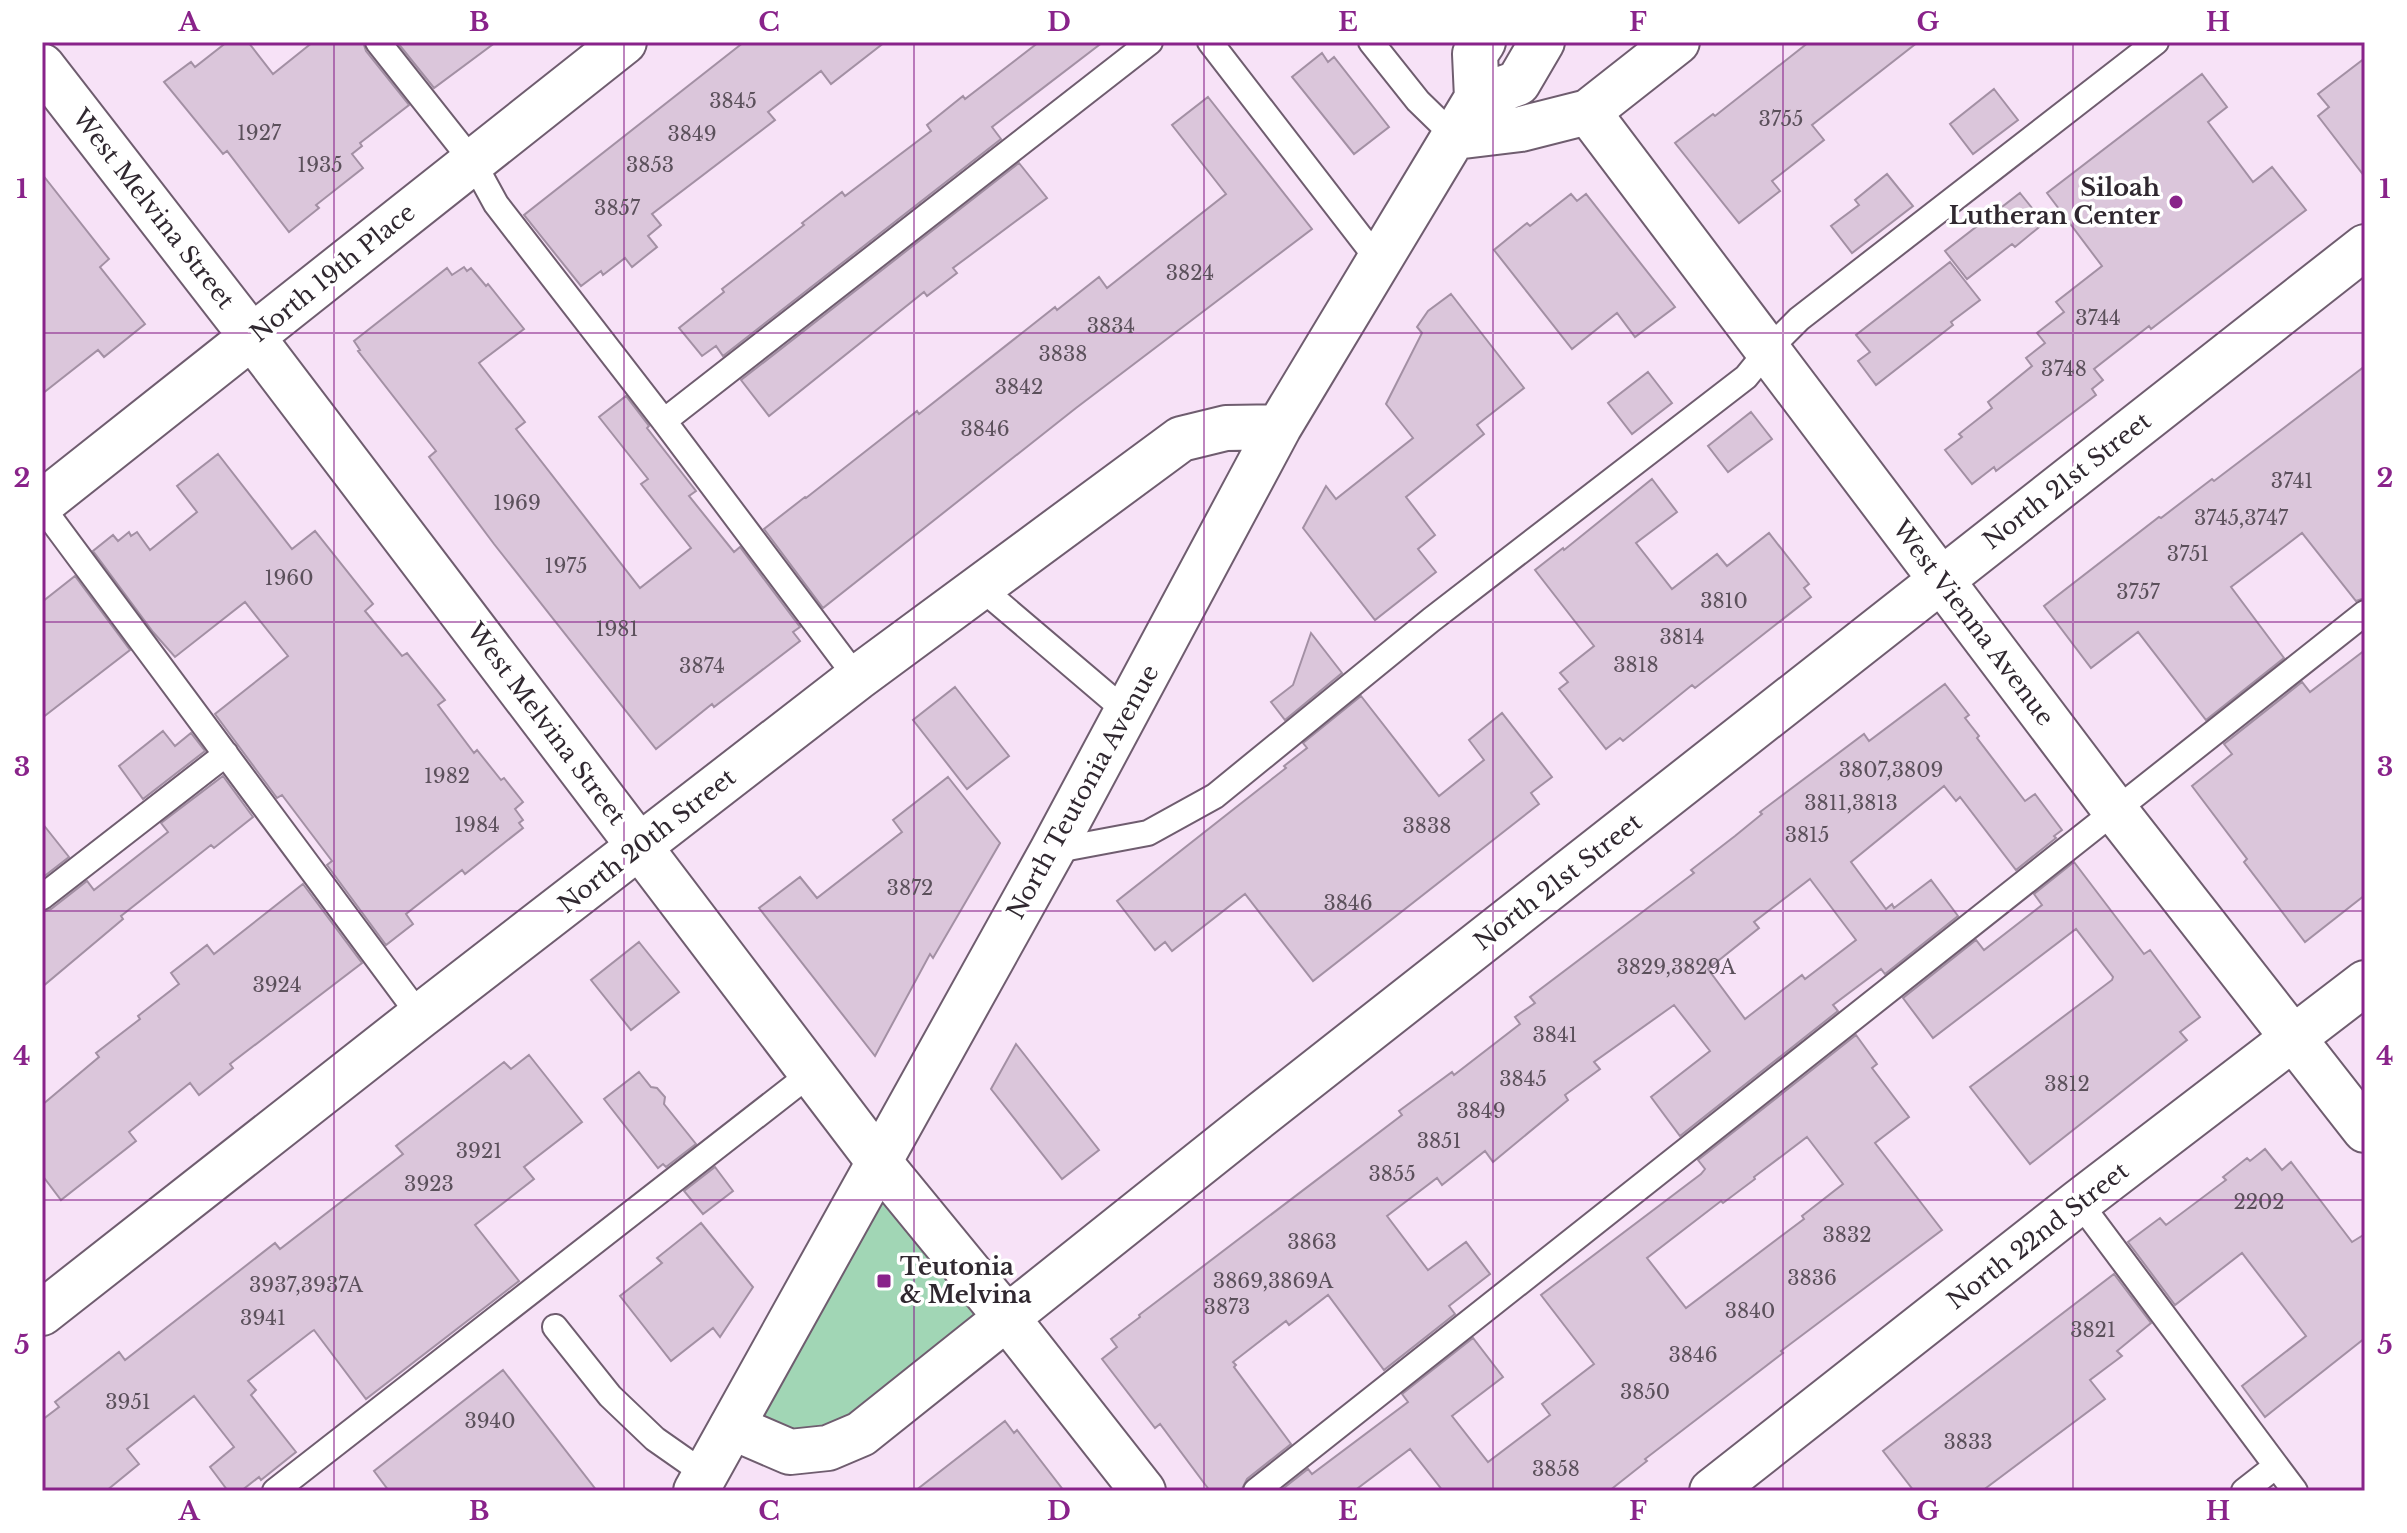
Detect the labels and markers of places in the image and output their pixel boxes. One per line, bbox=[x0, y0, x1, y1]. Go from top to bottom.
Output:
place label: Siloah Lutheran Center bbox=[1949, 173, 2160, 230]
marker: Siloah Lutheran Center bbox=[2167, 193, 2185, 211]
place label: Teutonia & Melvina bbox=[900, 1252, 1032, 1309]
marker: Teutonia & Melvina bbox=[875, 1272, 893, 1290]

